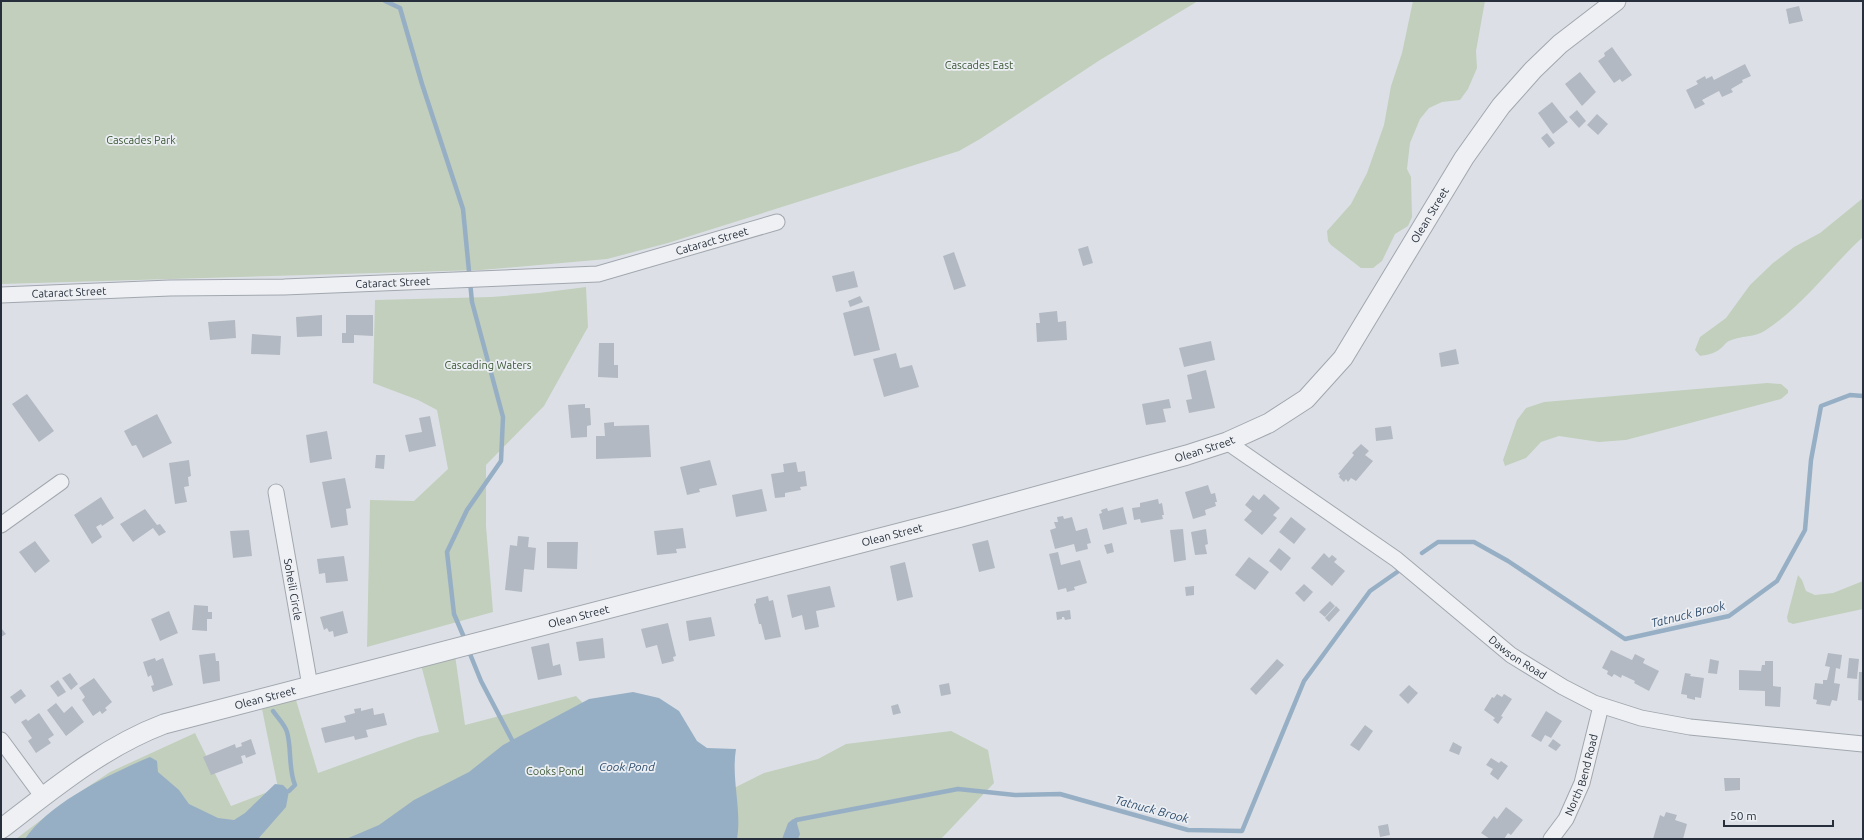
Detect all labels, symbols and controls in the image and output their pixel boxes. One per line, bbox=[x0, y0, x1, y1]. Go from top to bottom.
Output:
park label: Cascades East bbox=[945, 59, 1014, 71]
park label: Cascades Park bbox=[106, 134, 176, 146]
street label: Olean Street bbox=[1408, 185, 1451, 245]
street label: Cataract Street bbox=[674, 225, 750, 257]
street label: Cataract Street bbox=[355, 275, 431, 290]
street label: Cataract Street bbox=[31, 285, 107, 300]
park label: Cascading Waters bbox=[444, 359, 532, 371]
street label: Olean Street bbox=[1173, 433, 1237, 464]
street label: Olean Street bbox=[860, 521, 925, 549]
street label: Soheili Circle bbox=[282, 557, 304, 622]
water label: Tatnuck Brook bbox=[1650, 598, 1727, 629]
street label: Olean Street bbox=[547, 602, 611, 630]
street label: Dawson Road bbox=[1486, 633, 1549, 681]
street label: Olean Street bbox=[233, 684, 298, 711]
street label: North Bend Road bbox=[1562, 733, 1600, 817]
water label: Cook Pond bbox=[599, 760, 655, 773]
park label: Cooks Pond bbox=[526, 765, 584, 777]
water label: Tatnuck Brook bbox=[1114, 793, 1191, 825]
scale bar bbox=[1724, 802, 1833, 828]
text: 50 m bbox=[1730, 809, 1757, 822]

